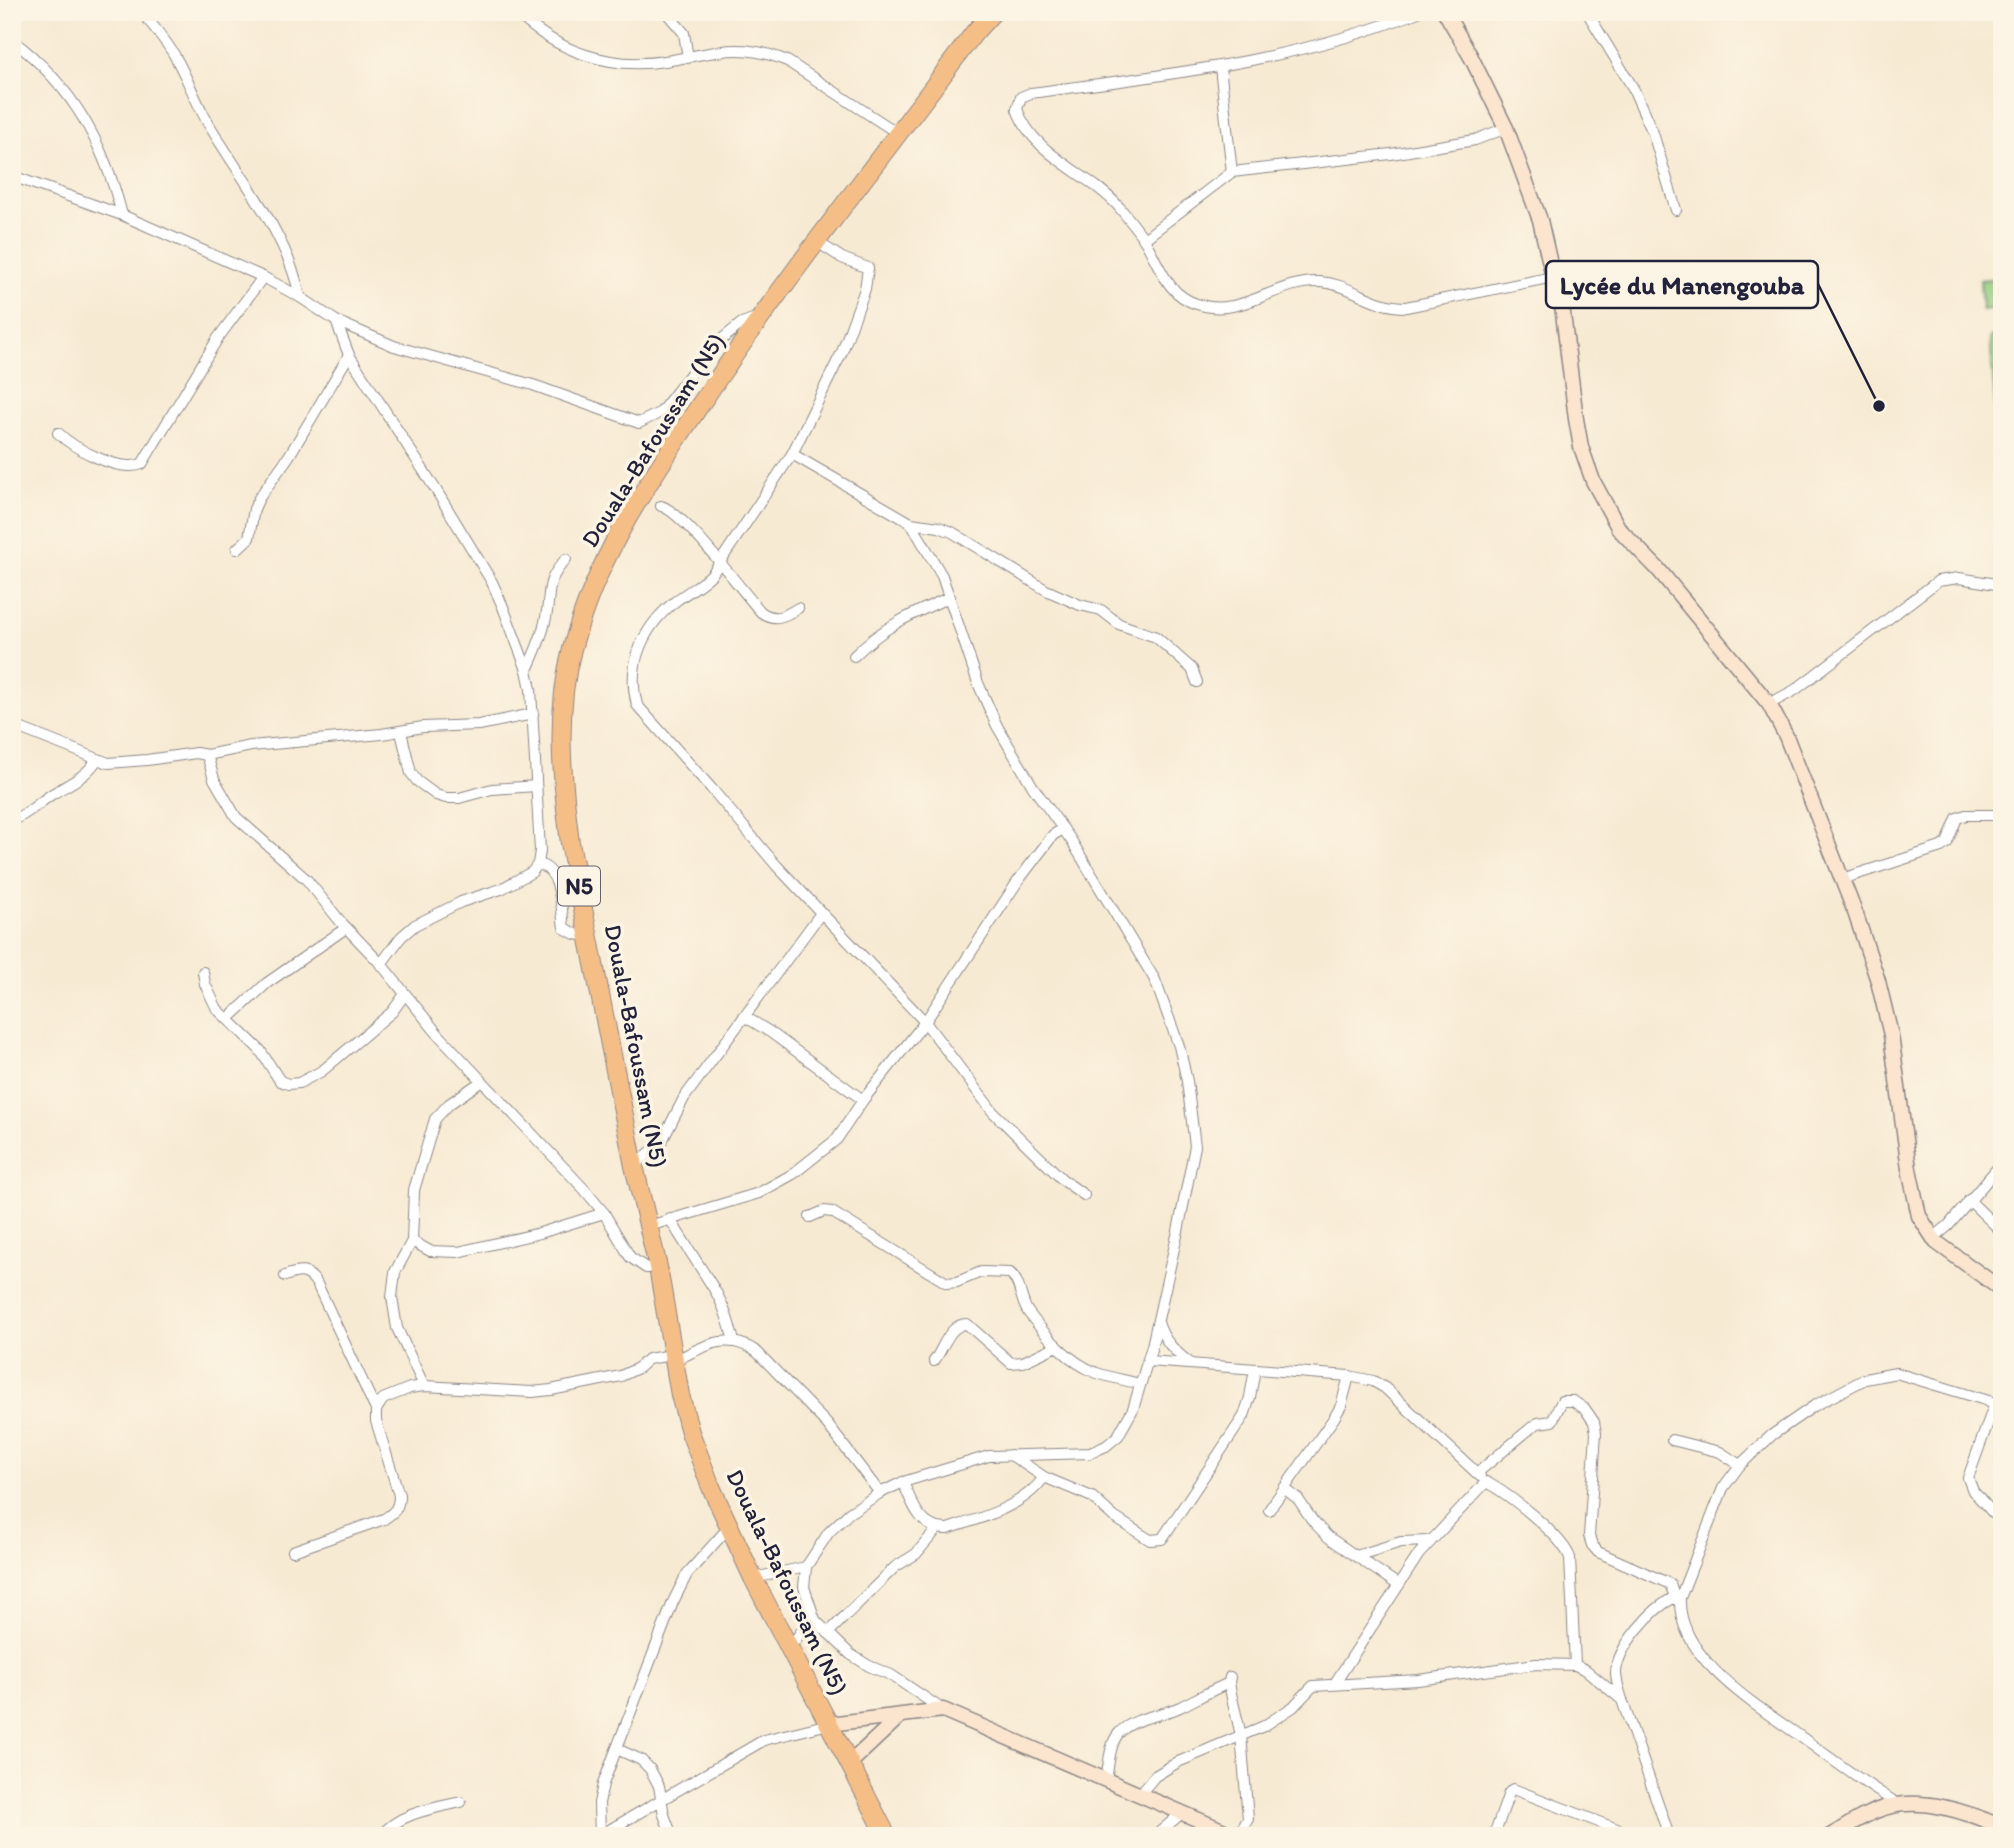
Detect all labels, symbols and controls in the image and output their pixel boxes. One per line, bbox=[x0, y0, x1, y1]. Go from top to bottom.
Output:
callout: Lycée du Manengouba bbox=[1546, 261, 1818, 308]
text: Lycée du Manengouba bbox=[1560, 269, 1805, 301]
street label: Douala-Bafoussam (N5) bbox=[575, 327, 730, 552]
road number: N5 bbox=[558, 866, 600, 906]
street label: Douala-Bafoussam (N5) bbox=[599, 922, 674, 1170]
street label: Douala-Bafoussam (N5) bbox=[720, 1464, 855, 1699]

